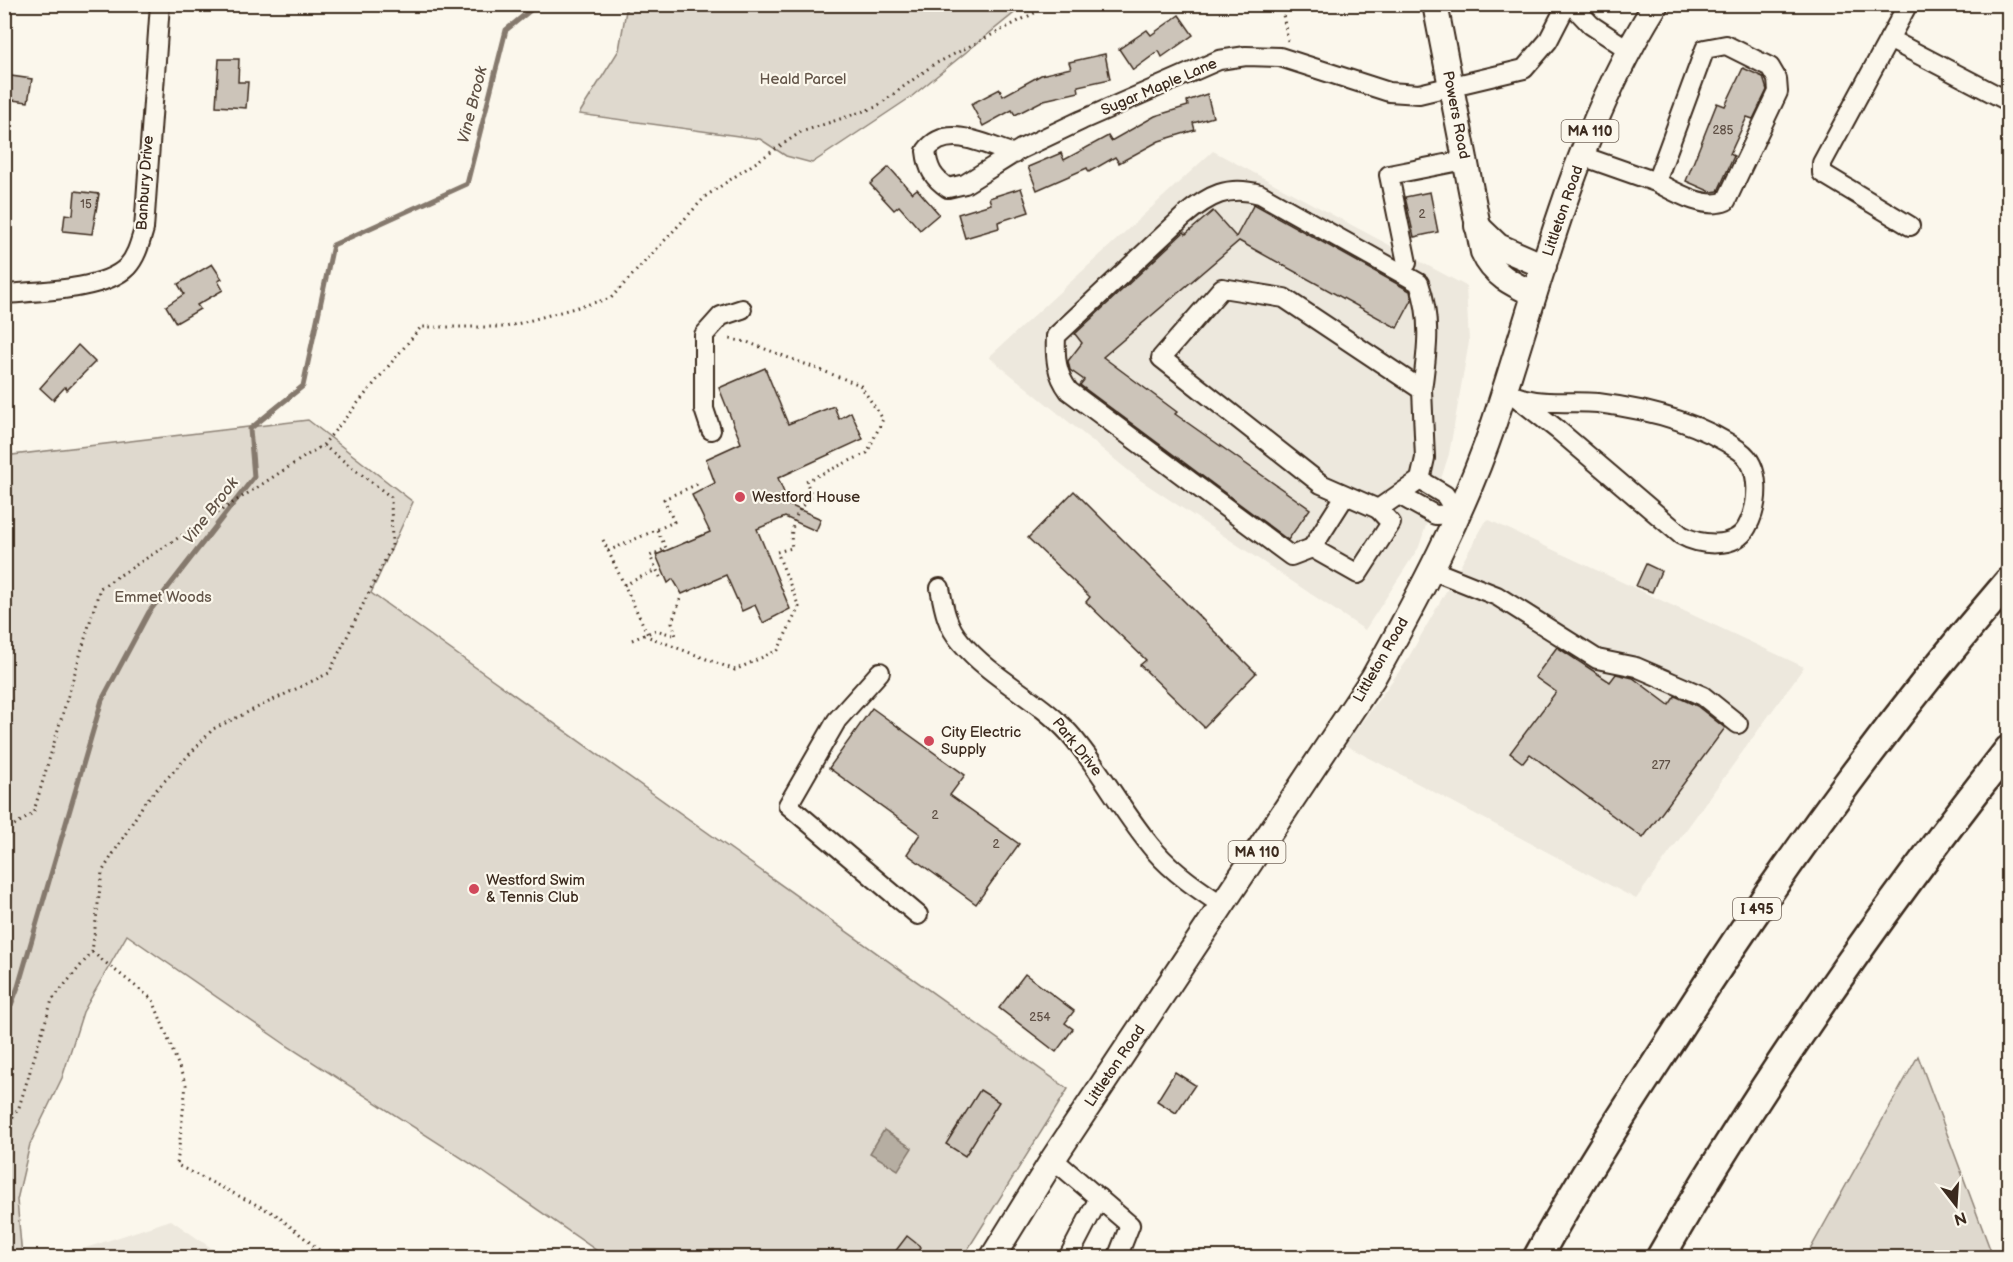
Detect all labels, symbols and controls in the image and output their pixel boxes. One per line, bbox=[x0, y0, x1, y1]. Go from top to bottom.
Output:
street label: Sugar Maple Lane bbox=[1098, 54, 1220, 120]
water label: Vine Brook bbox=[454, 63, 492, 146]
street label: Powers Road bbox=[1438, 69, 1474, 161]
park label: Heald Parcel bbox=[760, 70, 846, 89]
road number: MA 110 bbox=[1562, 120, 1618, 142]
house number: 285 bbox=[1713, 123, 1734, 138]
street label: Banbury Drive bbox=[132, 135, 158, 231]
street label: Littleton Road bbox=[1539, 163, 1587, 259]
house number: 15 bbox=[80, 197, 92, 212]
house number: 2 bbox=[1418, 207, 1426, 222]
water label: Vine Brook bbox=[179, 473, 244, 548]
place label: Westford House bbox=[752, 488, 860, 507]
marker: Westford House bbox=[733, 490, 747, 504]
park label: Emmet Woods bbox=[114, 588, 212, 607]
street label: Littleton Road bbox=[1349, 614, 1413, 706]
street label: Park Drive bbox=[1048, 714, 1106, 780]
place label: City Electric Supply bbox=[941, 723, 1021, 759]
marker: City Electric Supply bbox=[922, 734, 936, 748]
house number: 277 bbox=[1652, 758, 1671, 773]
house number: 2 bbox=[931, 808, 939, 823]
house number: 2 bbox=[992, 837, 1000, 852]
road number: MA 110 bbox=[1228, 841, 1286, 863]
place label: Westford Swim & Tennis Club bbox=[486, 871, 585, 907]
marker: Westford Swim & Tennis Club bbox=[467, 882, 481, 896]
road number: I 495 bbox=[1733, 898, 1781, 920]
house number: 254 bbox=[1029, 1010, 1051, 1025]
street label: Littleton Road bbox=[1081, 1021, 1149, 1111]
north arrow bbox=[1926, 1175, 1986, 1235]
text: N bbox=[1951, 1207, 1968, 1229]

